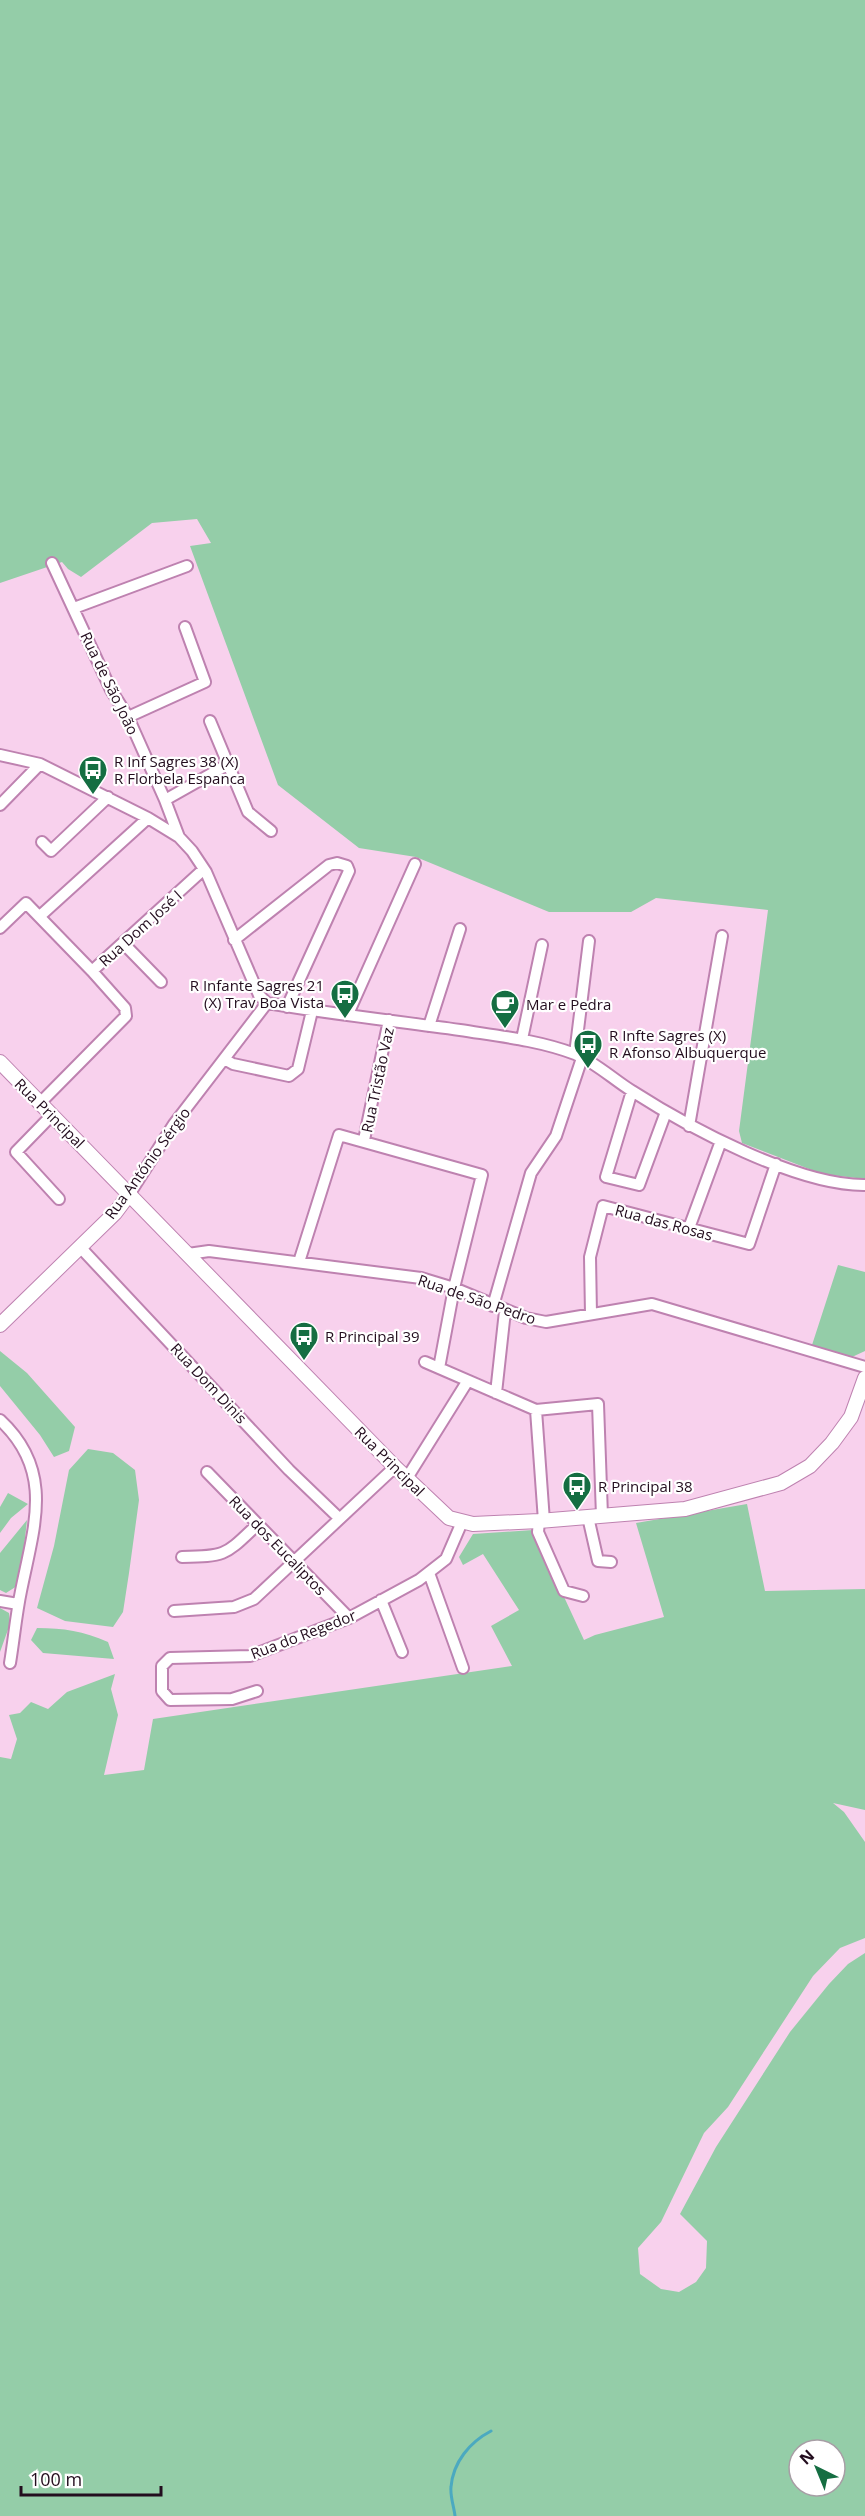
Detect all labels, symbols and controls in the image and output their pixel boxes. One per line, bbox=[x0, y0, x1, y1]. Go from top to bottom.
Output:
street label: Rua de São João bbox=[76, 628, 144, 738]
place label: R Inf Sagres 38 (X) R Florbela Espanca bbox=[114, 751, 245, 788]
bus stop icon: R Inf Sagres 38 (X) R Florbela Espanca bbox=[77, 754, 109, 796]
street label: Rua Dom José I bbox=[94, 885, 186, 971]
place label: R Infante Sagres 21 (X) Trav Boa Vista bbox=[190, 975, 324, 1012]
bus stop icon: R Infante Sagres 21 (X) Trav Boa Vista bbox=[329, 978, 361, 1020]
cafe icon: Mar e Pedra bbox=[489, 988, 521, 1030]
place label: Mar e Pedra bbox=[526, 994, 611, 1014]
place label: R Infte Sagres (X) R Afonso Albuquerque bbox=[609, 1025, 766, 1062]
street label: Rua Tristão Vaz bbox=[356, 1026, 398, 1134]
bus stop icon: R Infte Sagres (X) R Afonso Albuquerque bbox=[572, 1028, 604, 1070]
street label: Rua Principal bbox=[11, 1074, 89, 1152]
street label: Rua António Sérgio bbox=[100, 1103, 194, 1223]
street label: Rua das Rosas bbox=[613, 1199, 715, 1245]
street label: Rua de São Pedro bbox=[415, 1269, 539, 1329]
bus stop icon: R Principal 39 bbox=[288, 1320, 320, 1362]
place label: R Principal 39 bbox=[325, 1326, 420, 1346]
street label: Rua Dom Dinis bbox=[166, 1338, 252, 1428]
street label: Rua Principal bbox=[351, 1422, 429, 1500]
bus stop icon: R Principal 38 bbox=[561, 1470, 593, 1512]
place label: R Principal 38 bbox=[598, 1476, 693, 1496]
street label: Rua dos Eucaliptos bbox=[225, 1491, 331, 1599]
street label: Rua do Regedor bbox=[247, 1605, 359, 1663]
north arrow bbox=[787, 2438, 847, 2498]
text: N bbox=[795, 2445, 819, 2470]
scale bar bbox=[21, 2459, 160, 2497]
text: 100 m bbox=[30, 2467, 82, 2491]

